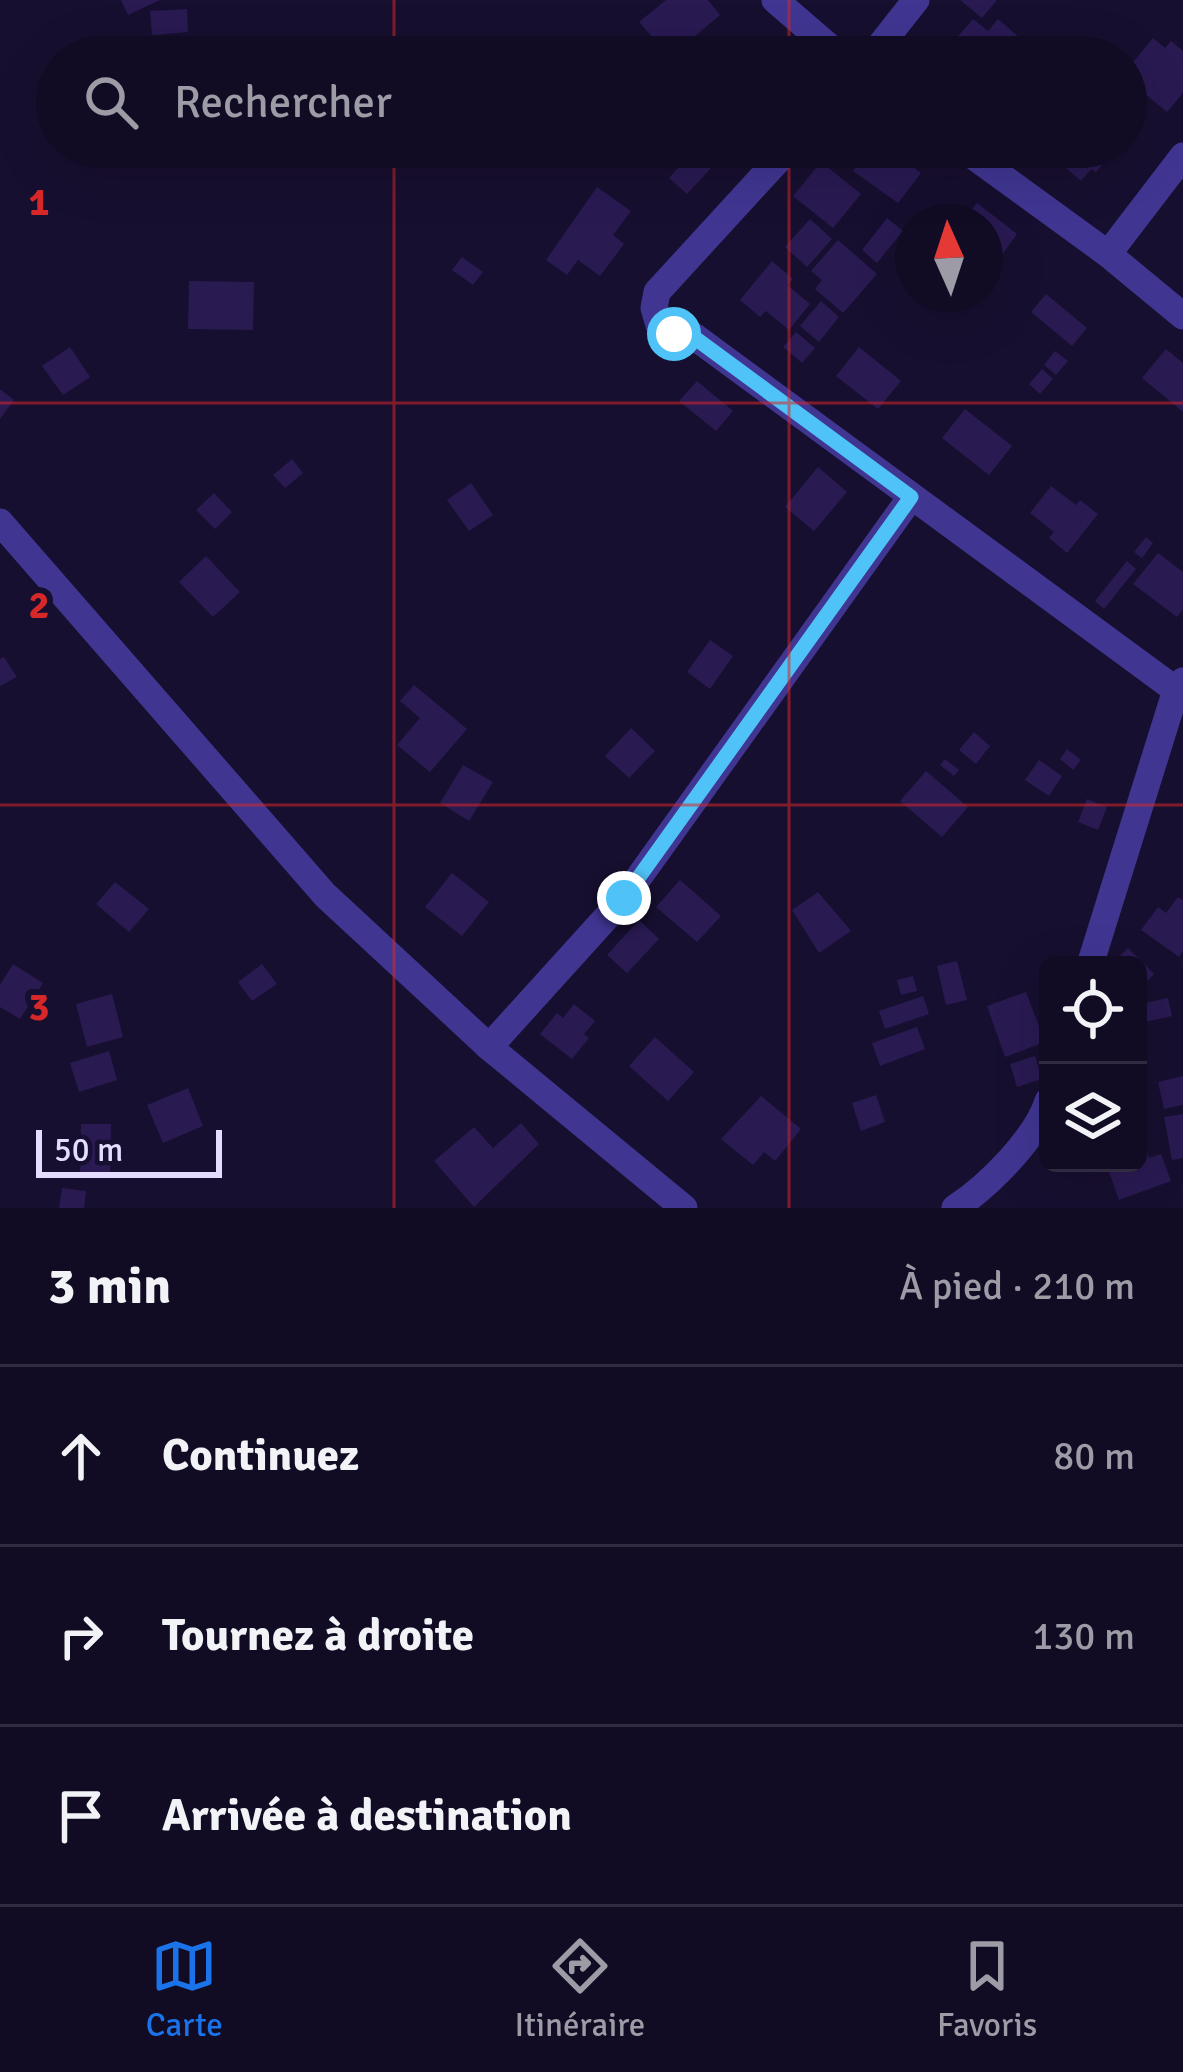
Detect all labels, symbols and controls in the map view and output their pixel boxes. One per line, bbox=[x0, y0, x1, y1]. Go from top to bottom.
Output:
search box bbox=[36, 36, 1147, 168]
icon: search bbox=[78, 69, 144, 135]
text: Rechercher bbox=[174, 75, 392, 130]
text: 1 bbox=[28, 178, 50, 226]
north arrow bbox=[895, 204, 1003, 312]
route start bbox=[647, 307, 701, 361]
text: 2 bbox=[28, 581, 50, 629]
route end bbox=[597, 871, 651, 925]
map controls bbox=[1039, 956, 1147, 1172]
button: locate bbox=[1039, 956, 1147, 1064]
text: 3 bbox=[28, 983, 50, 1031]
button: layers bbox=[1039, 1064, 1147, 1172]
scale bar bbox=[36, 1124, 222, 1177]
text: 50 m bbox=[54, 1130, 123, 1171]
text: 3 min bbox=[48, 1255, 171, 1318]
text: À pied · 210 m bbox=[899, 1262, 1135, 1310]
icon: ahead bbox=[48, 1423, 114, 1489]
text: Continuez bbox=[162, 1428, 359, 1483]
text: 80 m bbox=[1053, 1432, 1135, 1480]
icon: right bbox=[48, 1603, 114, 1669]
text: Tournez à droite bbox=[162, 1608, 474, 1663]
text: 130 m bbox=[1032, 1612, 1135, 1660]
icon: arrive bbox=[48, 1783, 114, 1849]
text: Arrivée à destination bbox=[162, 1788, 572, 1843]
tab: Carte bbox=[146, 1933, 223, 2046]
tab: Itinéraire bbox=[515, 1933, 645, 2046]
tab: Favoris bbox=[937, 1933, 1037, 2046]

